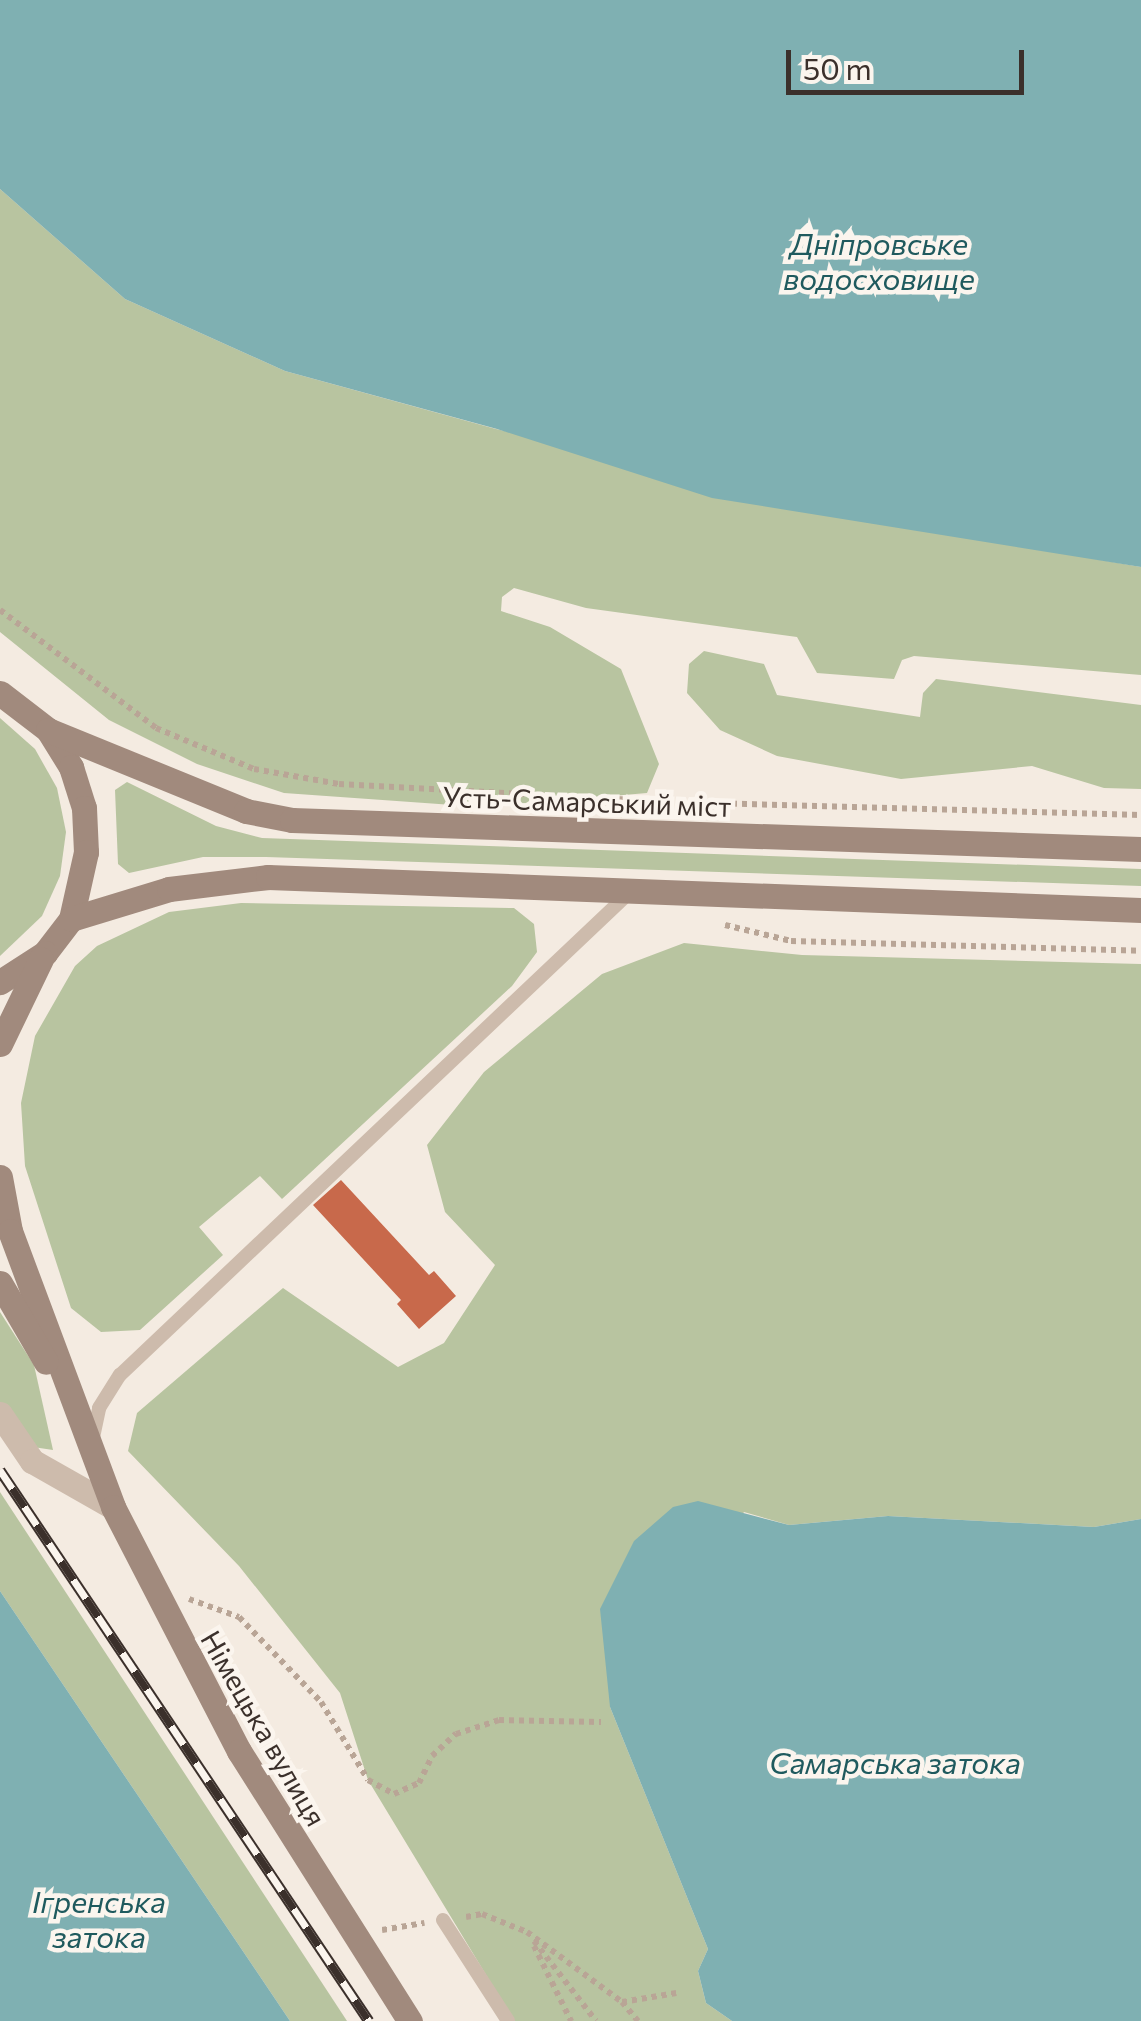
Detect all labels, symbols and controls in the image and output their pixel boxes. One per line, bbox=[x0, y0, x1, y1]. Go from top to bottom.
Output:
scale bar bbox=[791, 30, 1028, 92]
text: 50 m bbox=[803, 49, 872, 86]
water label: Дніпровське водосховище bbox=[783, 225, 975, 296]
street label: Усть-Самарський міст bbox=[442, 779, 732, 823]
street label: Німецька вулиця bbox=[194, 1624, 334, 1832]
water label: Самарська затока bbox=[769, 1744, 1021, 1780]
water label: Ігренська затока bbox=[32, 1883, 166, 1954]

